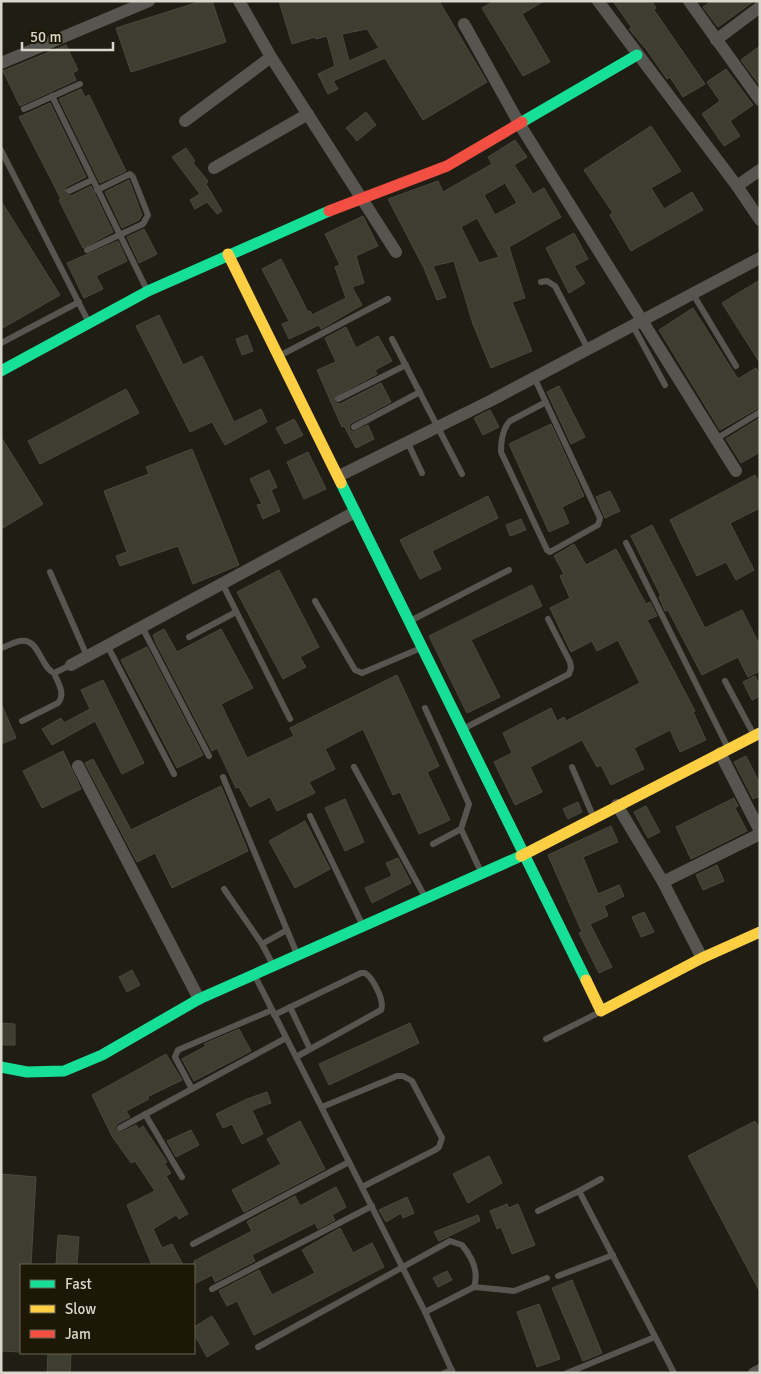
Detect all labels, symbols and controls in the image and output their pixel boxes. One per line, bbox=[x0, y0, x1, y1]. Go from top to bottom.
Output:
scale bar bbox=[22, 20, 114, 52]
text: 50 m bbox=[30, 28, 61, 46]
legend bbox=[20, 1264, 195, 1354]
text: Fast bbox=[65, 1275, 92, 1293]
text: Slow bbox=[65, 1300, 96, 1318]
text: Jam bbox=[65, 1325, 91, 1343]

